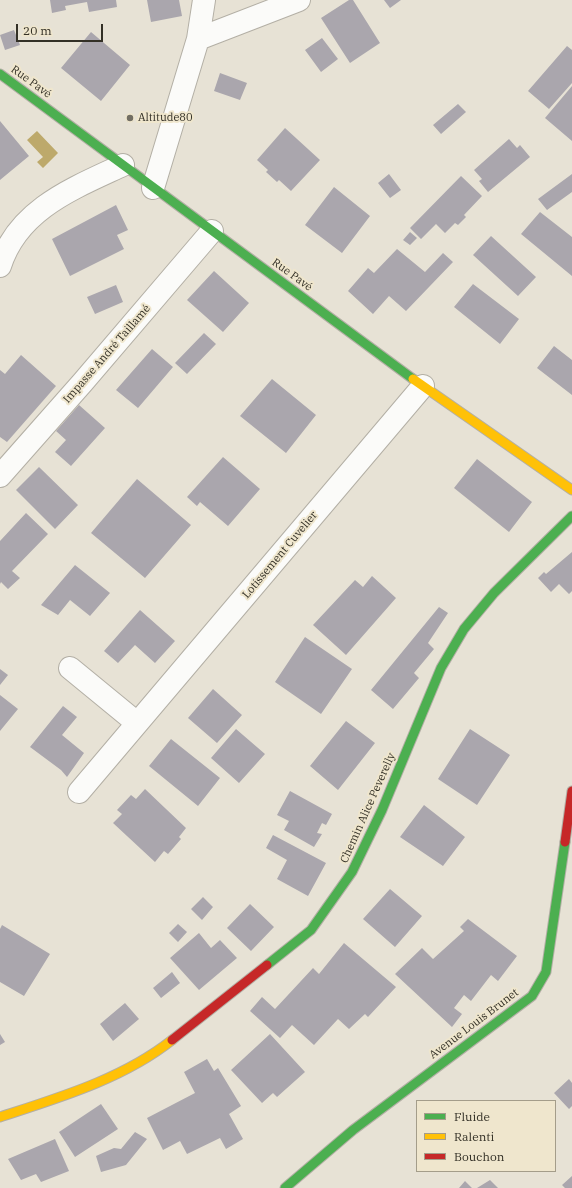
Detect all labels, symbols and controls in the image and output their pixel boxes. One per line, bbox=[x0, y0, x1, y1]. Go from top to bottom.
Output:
scale bar bbox=[18, 16, 105, 42]
text: 20 m bbox=[23, 23, 52, 38]
street label: Rue Pavé bbox=[8, 63, 54, 101]
place label: Altitude80 bbox=[138, 111, 193, 125]
marker: Altitude80 bbox=[125, 113, 135, 123]
street label: Rue Pavé bbox=[269, 256, 315, 294]
street label: Impasse André Taillamé bbox=[61, 302, 153, 406]
street label: Lotissement Cuvelier bbox=[240, 509, 320, 601]
street label: Chemin Alice Peverelly bbox=[338, 751, 398, 865]
street label: Avenue Louis Brunet bbox=[427, 986, 521, 1062]
legend bbox=[416, 1100, 556, 1172]
text: Fluide bbox=[454, 1109, 490, 1124]
text: Ralenti bbox=[454, 1129, 494, 1144]
text: Bouchon bbox=[454, 1149, 504, 1164]

